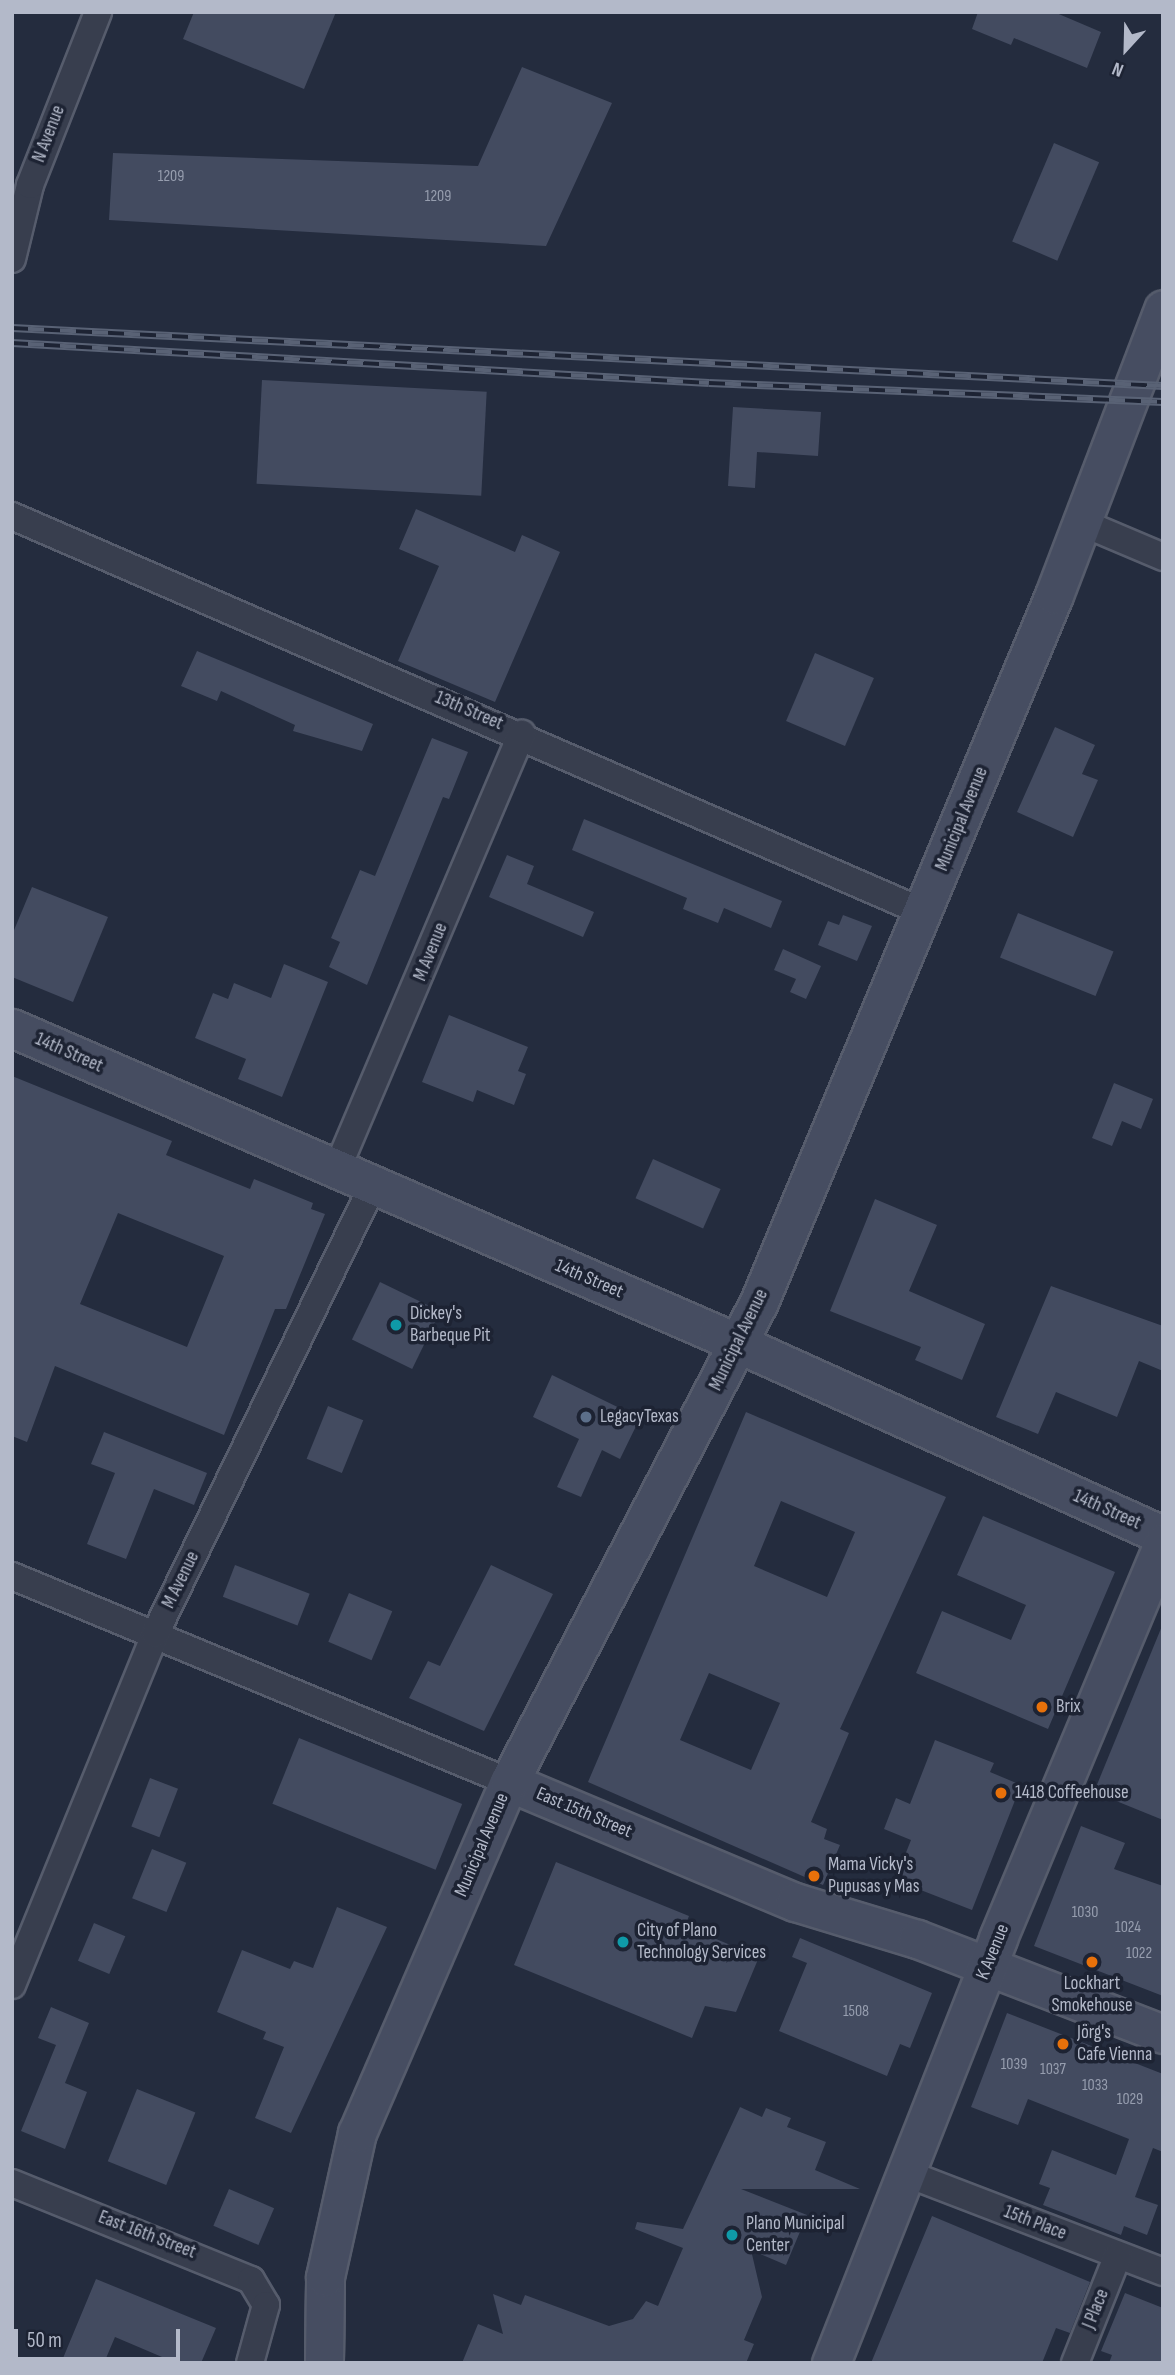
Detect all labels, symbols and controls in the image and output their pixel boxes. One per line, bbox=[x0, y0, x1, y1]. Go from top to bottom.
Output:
north arrow bbox=[1091, 14, 1161, 84]
text: N bbox=[1109, 56, 1127, 81]
street label: N Avenue bbox=[28, 102, 70, 166]
house number: 1209 bbox=[158, 167, 184, 187]
house number: 1209 bbox=[425, 187, 451, 207]
street label: 13th Street bbox=[432, 687, 506, 735]
street label: Municipal Avenue bbox=[931, 764, 993, 874]
street label: M Avenue bbox=[409, 920, 453, 984]
street label: 14th Street bbox=[32, 1028, 106, 1078]
street label: 14th Street bbox=[552, 1255, 626, 1303]
street label: Municipal Avenue bbox=[705, 1285, 773, 1395]
place label: Dickey's Barbeque Pit bbox=[410, 1303, 491, 1347]
marker: Dickey's Barbeque Pit bbox=[388, 1317, 404, 1333]
place label: LegacyTexas bbox=[600, 1406, 679, 1428]
marker: LegacyTexas bbox=[578, 1409, 594, 1425]
street label: 14th Street bbox=[1070, 1485, 1144, 1535]
street label: M Avenue bbox=[157, 1548, 205, 1612]
place label: Brix bbox=[1056, 1696, 1081, 1718]
marker: Brix bbox=[1034, 1699, 1050, 1715]
place label: 1418 Coffeehouse bbox=[1015, 1782, 1129, 1804]
street label: East 15th Street bbox=[533, 1783, 635, 1843]
marker: 1418 Coffeehouse bbox=[993, 1785, 1009, 1801]
street label: Municipal Avenue bbox=[450, 1790, 514, 1900]
place label: Mama Vicky's Pupusas y Mas bbox=[828, 1854, 919, 1898]
marker: Mama Vicky's Pupusas y Mas bbox=[806, 1868, 822, 1884]
house number: 1030 bbox=[1072, 1903, 1098, 1923]
house number: 1024 bbox=[1115, 1918, 1141, 1938]
place label: City of Plano Technology Services bbox=[637, 1920, 766, 1964]
street label: K Avenue bbox=[972, 1921, 1014, 1983]
marker: City of Plano Technology Services bbox=[615, 1934, 631, 1950]
house number: 1022 bbox=[1126, 1944, 1152, 1964]
marker: Lockhart Smokehouse bbox=[1084, 1954, 1100, 1970]
place label: Lockhart Smokehouse bbox=[1051, 1973, 1133, 2017]
house number: 1508 bbox=[843, 2002, 869, 2022]
place label: Jörg's Cafe Vienna bbox=[1077, 2022, 1152, 2066]
marker: Jörg's Cafe Vienna bbox=[1055, 2036, 1071, 2052]
house number: 1039 bbox=[1001, 2055, 1027, 2075]
house number: 1037 bbox=[1040, 2060, 1066, 2080]
house number: 1033 bbox=[1082, 2076, 1108, 2096]
house number: 1029 bbox=[1117, 2090, 1143, 2110]
street label: 15th Place bbox=[1000, 2201, 1070, 2245]
street label: East 16th Street bbox=[95, 2206, 199, 2264]
place label: Plano Municipal Center bbox=[746, 2213, 845, 2257]
marker: Plano Municipal Center bbox=[724, 2227, 740, 2243]
street label: J Place bbox=[1078, 2286, 1114, 2332]
scale bar bbox=[18, 2316, 184, 2360]
text: 50 m bbox=[27, 2328, 62, 2353]

